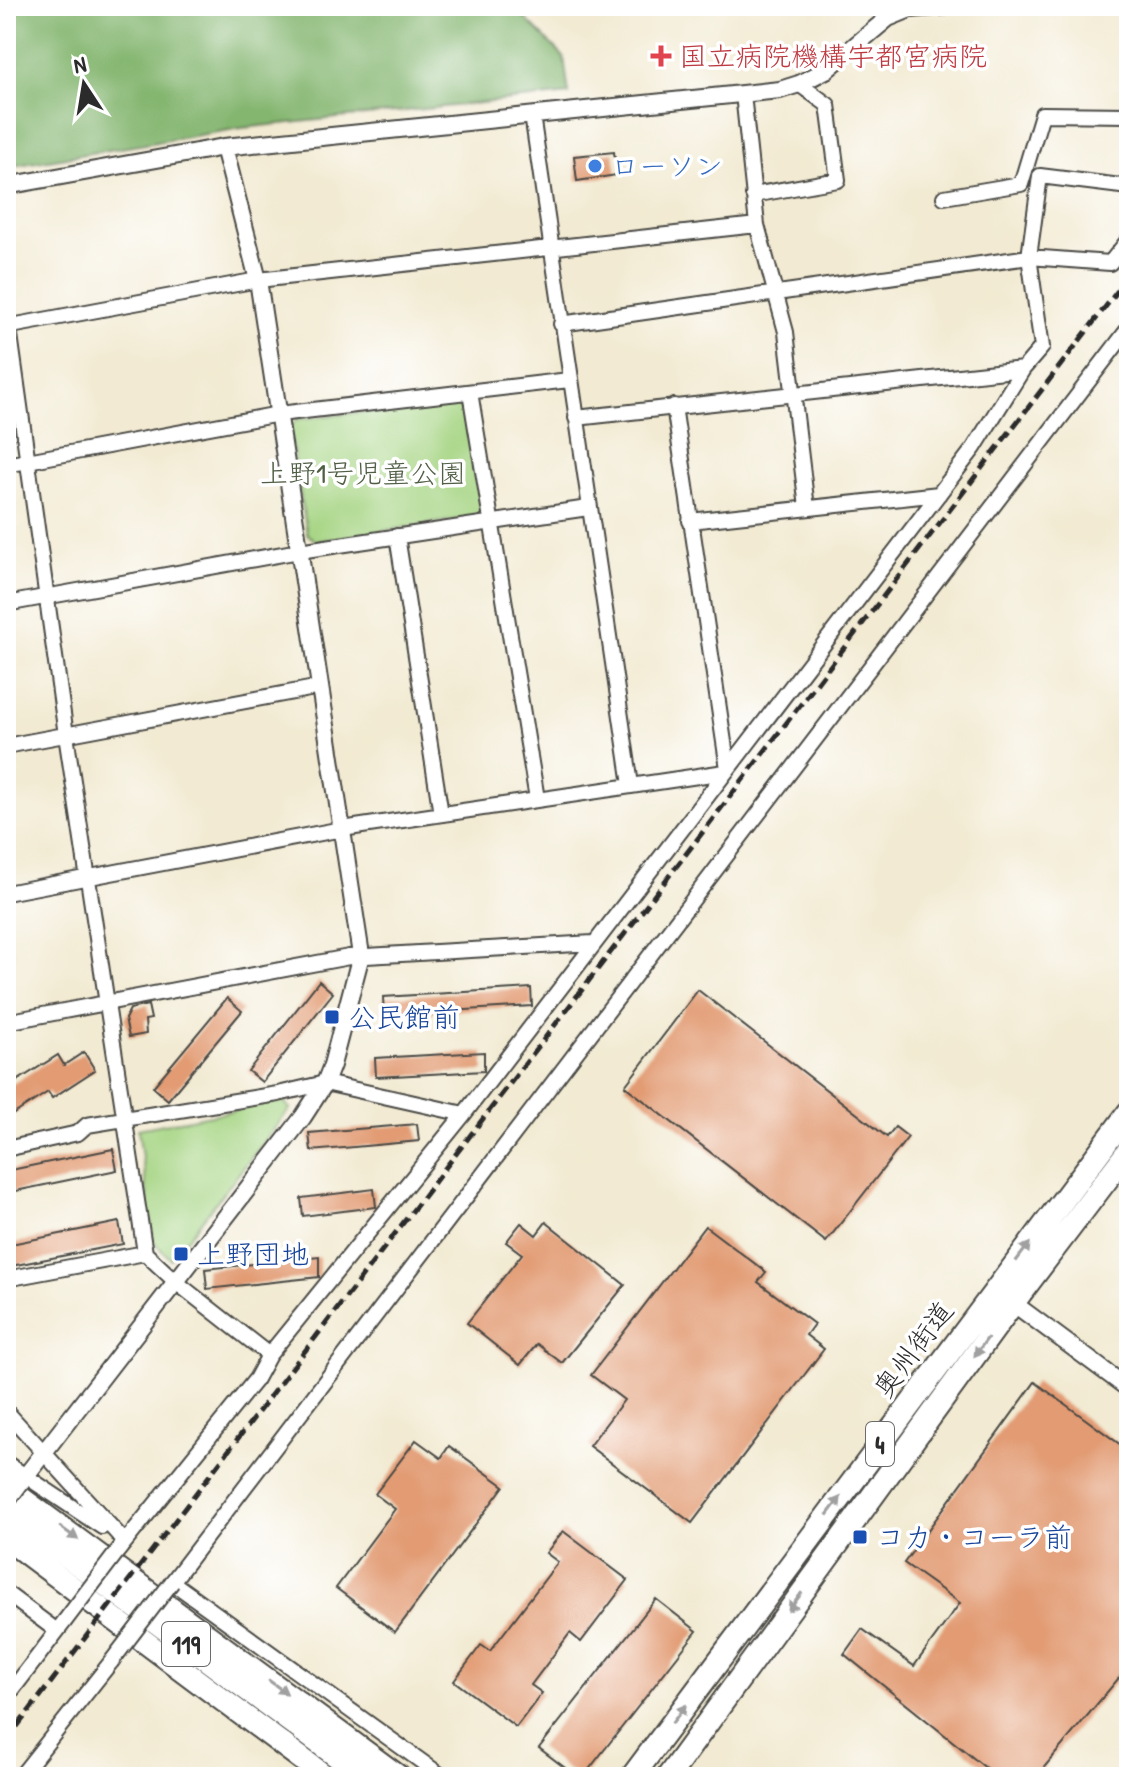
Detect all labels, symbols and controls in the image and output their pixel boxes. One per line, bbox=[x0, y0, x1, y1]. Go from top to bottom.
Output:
place label: 国立病院機構宇都宮病院 bbox=[679, 37, 987, 75]
north arrow bbox=[44, 44, 124, 124]
marker: 国立病院機構宇都宮病院 bbox=[650, 45, 672, 67]
text: N bbox=[71, 48, 89, 80]
place label: ローソン bbox=[611, 147, 723, 185]
marker: ローソン bbox=[586, 157, 604, 175]
park label: 上野1号児童公園 bbox=[260, 454, 466, 492]
place label: 公民館前 bbox=[348, 998, 460, 1036]
marker: 公民館前 bbox=[323, 1008, 341, 1026]
place label: 上野団地 bbox=[197, 1235, 309, 1273]
one-way arrow bbox=[1014, 1242, 1030, 1263]
marker: 上野団地 bbox=[172, 1245, 190, 1263]
street label: 奥州街道 bbox=[864, 1293, 962, 1405]
one-way arrow bbox=[974, 1337, 990, 1357]
road number: 4 bbox=[866, 1422, 894, 1466]
one-way arrow bbox=[826, 1495, 842, 1517]
place label: コカ・コーラ前 bbox=[876, 1518, 1072, 1556]
one-way arrow bbox=[58, 1525, 79, 1540]
marker: コカ・コーラ前 bbox=[851, 1528, 869, 1546]
one-way arrow bbox=[788, 1592, 803, 1613]
road number: 119 bbox=[162, 1622, 210, 1666]
one-way arrow bbox=[268, 1679, 288, 1695]
one-way arrow bbox=[670, 1704, 686, 1725]

